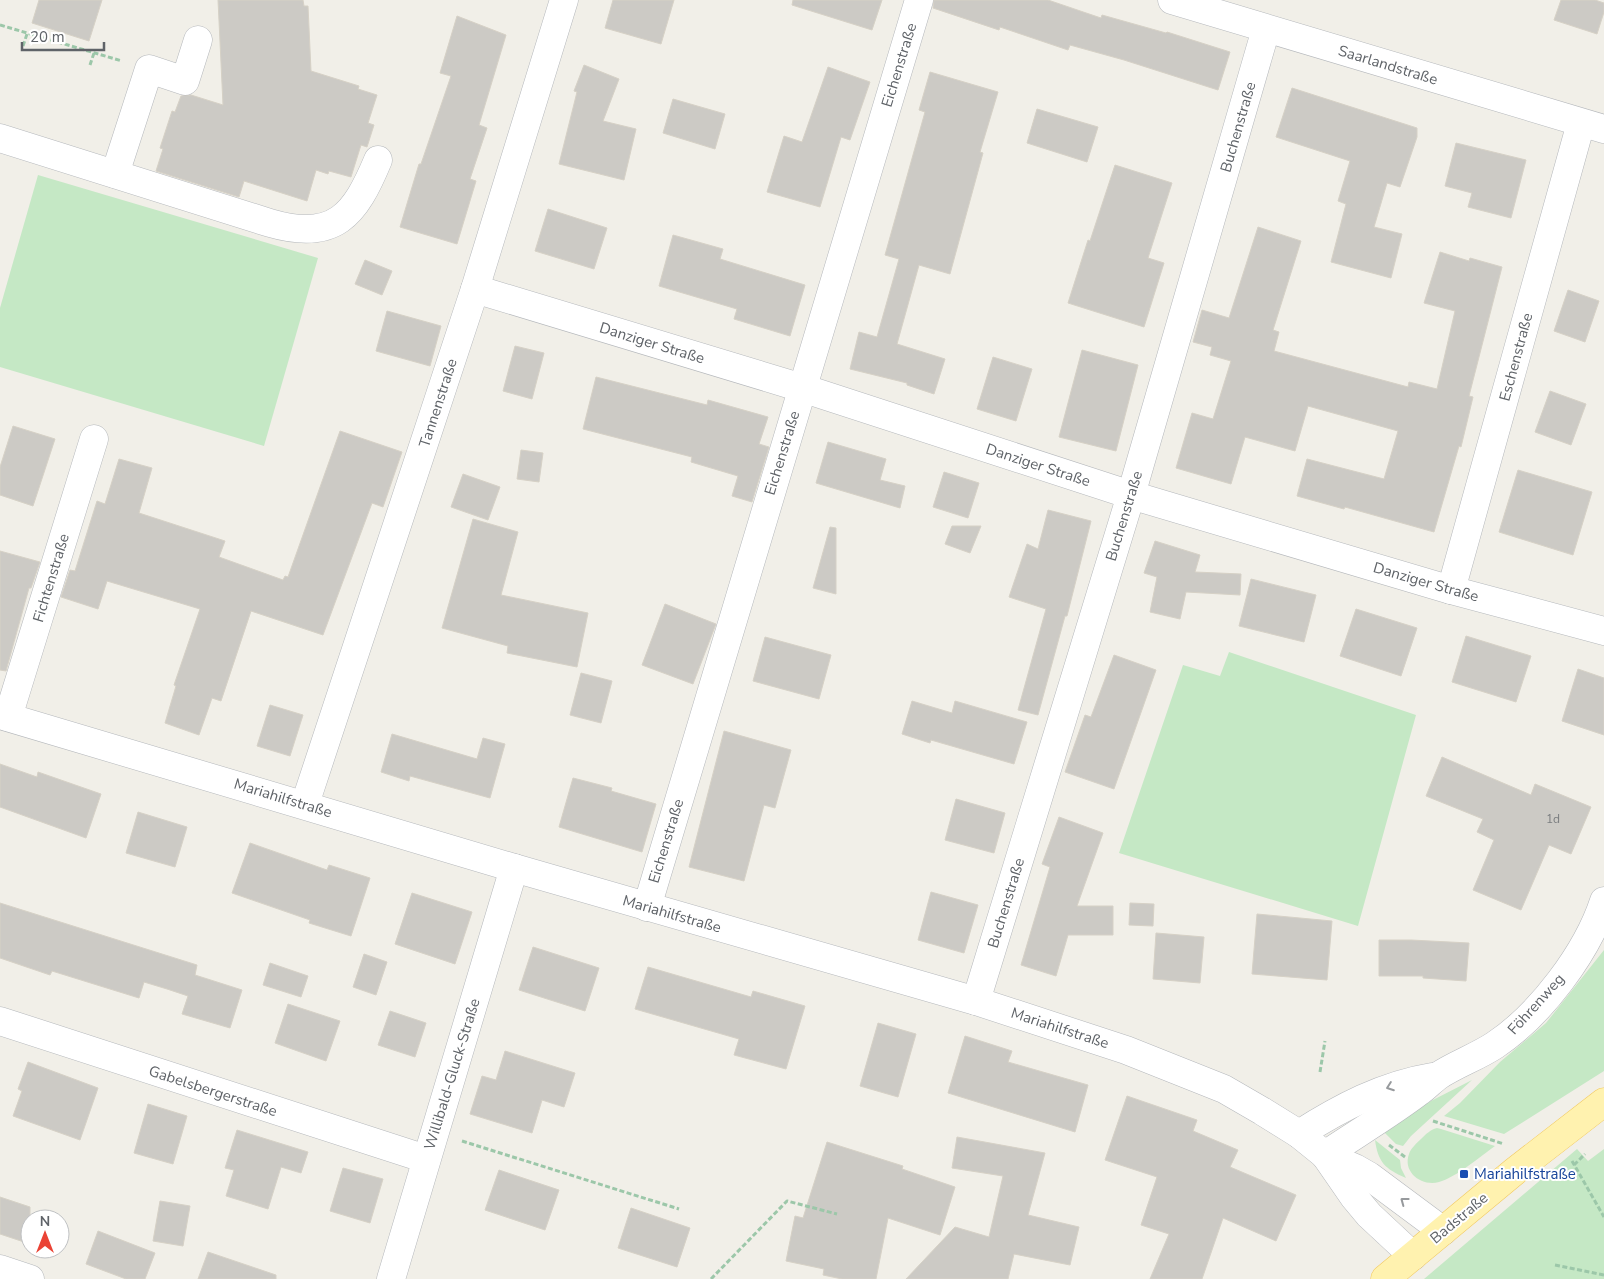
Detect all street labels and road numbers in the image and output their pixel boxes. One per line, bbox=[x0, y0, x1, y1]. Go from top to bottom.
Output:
street label: Eichenstraße bbox=[877, 20, 921, 110]
street label: Saarlandstraße bbox=[1336, 40, 1440, 90]
street label: Buchenstraße bbox=[1216, 79, 1260, 175]
street label: Eschenstraße bbox=[1495, 311, 1537, 403]
street label: Danziger Straße bbox=[597, 318, 707, 368]
street label: Tannenstraße bbox=[414, 356, 462, 450]
street label: Eichenstraße bbox=[760, 408, 804, 498]
street label: Danziger Straße bbox=[983, 439, 1093, 491]
street label: Buchenstraße bbox=[1101, 468, 1147, 564]
street label: Fichtenstraße bbox=[28, 531, 74, 625]
street label: Danziger Straße bbox=[1371, 557, 1481, 607]
street label: Mariahilfstraße bbox=[231, 774, 335, 822]
street label: Eichenstraße bbox=[644, 796, 688, 886]
street label: Buchenstraße bbox=[983, 855, 1029, 951]
street label: Mariahilfstraße bbox=[620, 890, 724, 938]
street label: Föhrenweg bbox=[1503, 969, 1569, 1039]
street label: Willibald-Gluck-Straße bbox=[419, 996, 485, 1152]
street label: Mariahilfstraße bbox=[1009, 1003, 1111, 1053]
street label: Gabelsbergerstraße bbox=[146, 1061, 280, 1121]
street label: Badstraße bbox=[1426, 1188, 1492, 1248]

